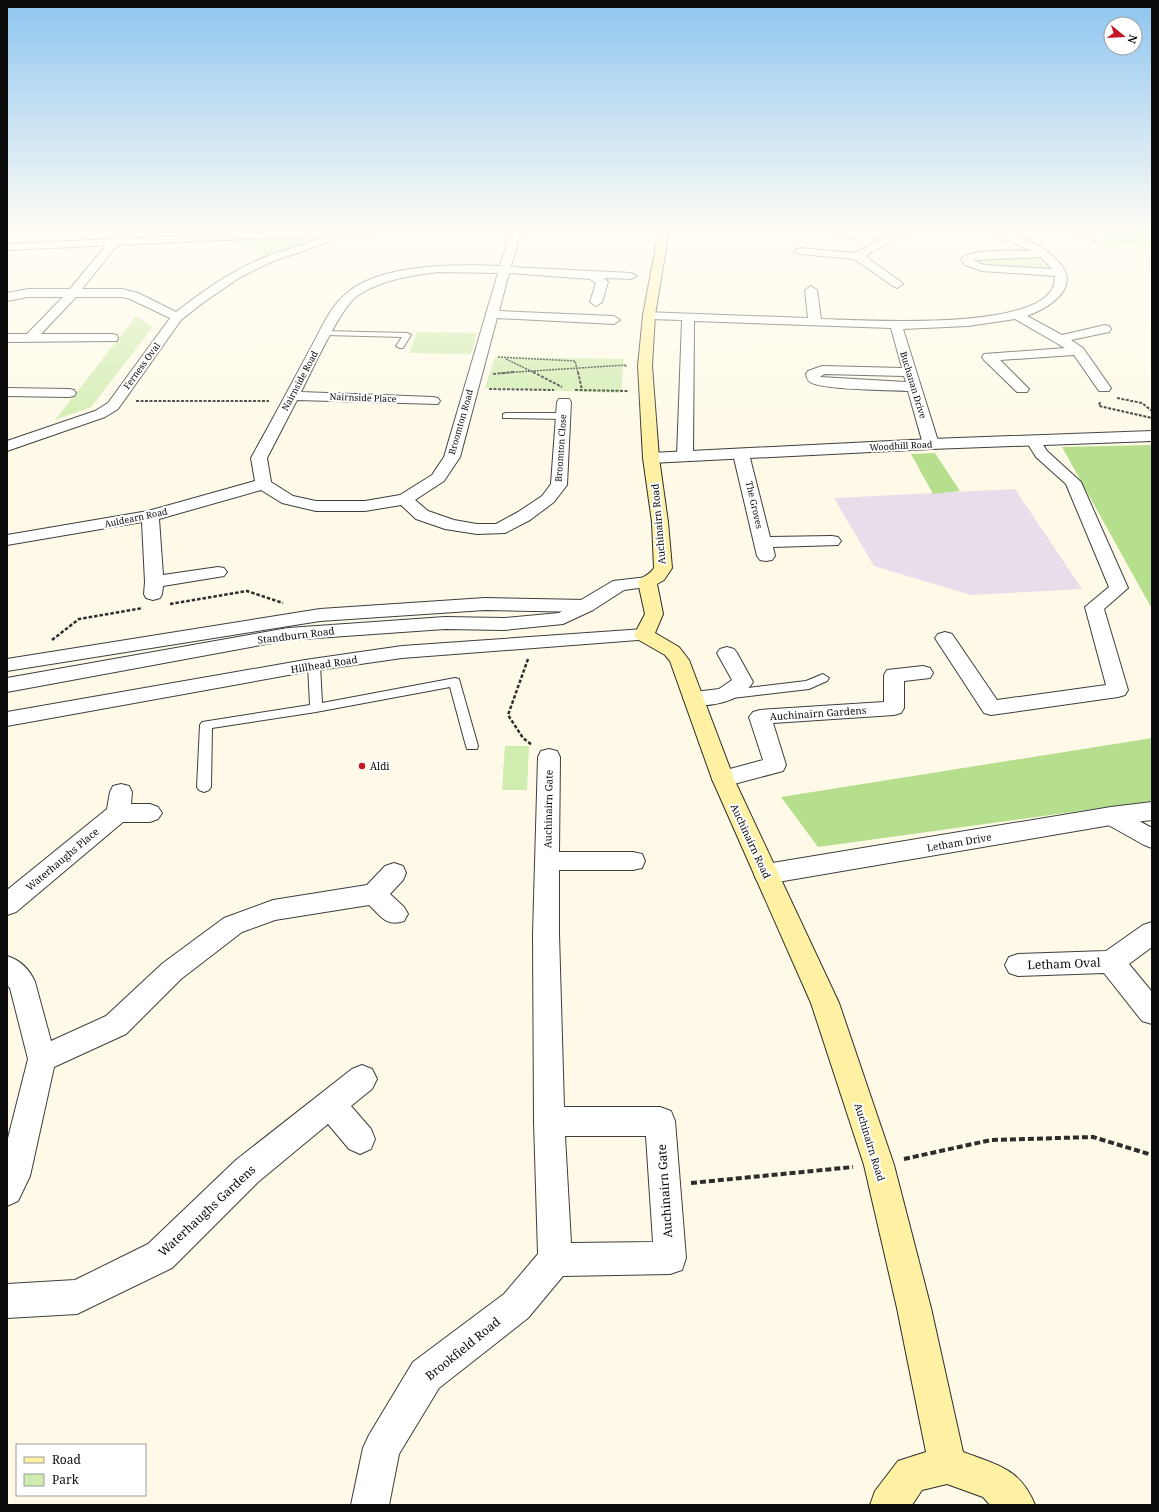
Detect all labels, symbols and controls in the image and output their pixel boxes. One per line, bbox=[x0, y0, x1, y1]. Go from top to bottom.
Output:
north arrow bbox=[1103, 16, 1143, 56]
text: N bbox=[1124, 33, 1141, 46]
street label: Ferness Oval bbox=[120, 340, 163, 392]
street label: Nairnside Road bbox=[278, 348, 321, 413]
street label: Buchanan Drive bbox=[897, 350, 930, 420]
street label: Broomton Road bbox=[445, 387, 476, 456]
street label: Nairnside Place bbox=[329, 390, 397, 405]
street label: Broomton Close bbox=[552, 413, 569, 482]
street label: Woodhill Road bbox=[869, 437, 933, 454]
street label: The Groves bbox=[743, 480, 766, 530]
street label: Auchinairn Road bbox=[648, 483, 668, 565]
street label: Auldearn Road bbox=[103, 504, 169, 531]
street label: Standburn Road bbox=[257, 623, 335, 647]
street label: Hillhead Road bbox=[290, 652, 358, 676]
street label: Auchinairn Gardens bbox=[769, 703, 867, 723]
place label: Aldi bbox=[370, 759, 390, 773]
marker: Aldi bbox=[357, 761, 367, 771]
street label: Auchinairn Gate bbox=[540, 770, 556, 848]
street label: Auchinairn Road bbox=[728, 801, 774, 881]
street label: Waterhaughs Place bbox=[23, 824, 101, 894]
street label: Letham Drive bbox=[926, 829, 992, 855]
street label: Letham Oval bbox=[1027, 954, 1101, 973]
street label: Auchinairn Road bbox=[851, 1101, 889, 1183]
street label: Auchinairn Gate bbox=[653, 1144, 676, 1239]
street label: Waterhaughs Gardens bbox=[154, 1161, 259, 1260]
street label: Brookfield Road bbox=[422, 1313, 504, 1384]
legend bbox=[16, 1444, 146, 1496]
text: Road bbox=[52, 1451, 82, 1468]
text: Park bbox=[52, 1471, 80, 1488]

